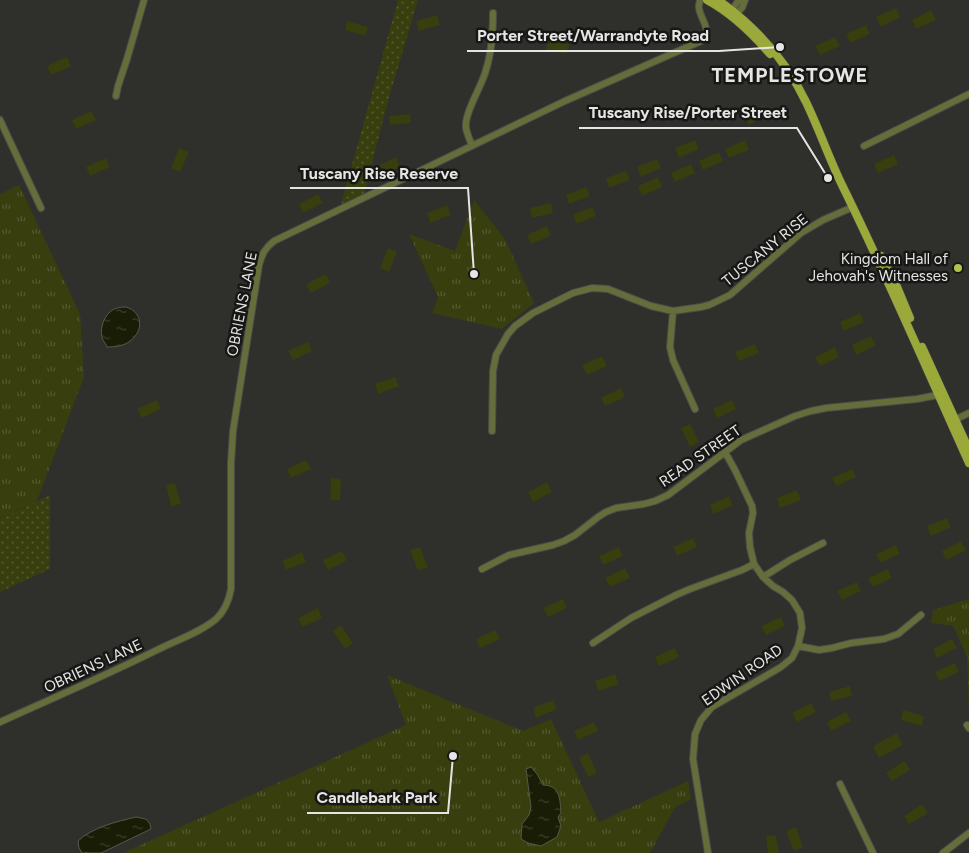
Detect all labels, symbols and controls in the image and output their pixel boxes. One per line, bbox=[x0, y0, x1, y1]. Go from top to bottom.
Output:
callout: Porter Street/Warrandyte Road bbox=[467, 20, 719, 51]
text: Porter Street/Warrandyte Road bbox=[477, 26, 709, 45]
district label: TEMPLESTOWE bbox=[712, 63, 868, 87]
callout: Tuscany Rise/Porter Street bbox=[579, 97, 797, 128]
text: Tuscany Rise/Porter Street bbox=[589, 103, 787, 122]
callout: Tuscany Rise Reserve bbox=[290, 157, 468, 188]
text: Tuscany Rise Reserve bbox=[300, 164, 458, 183]
street label: TUSCANY RISE bbox=[719, 210, 811, 290]
street label: OBRIENS LANE bbox=[223, 250, 261, 358]
place label: Kingdom Hall of Jehovah's Witnesses bbox=[809, 250, 948, 285]
marker: Kingdom Hall of Jehovah's Witnesses bbox=[952, 262, 964, 274]
street label: READ STREET bbox=[656, 421, 745, 491]
street label: OBRIENS LANE bbox=[41, 635, 145, 697]
street label: EDWIN ROAD bbox=[698, 641, 786, 709]
callout: Candlebark Park bbox=[307, 782, 448, 813]
text: Candlebark Park bbox=[317, 788, 438, 807]

